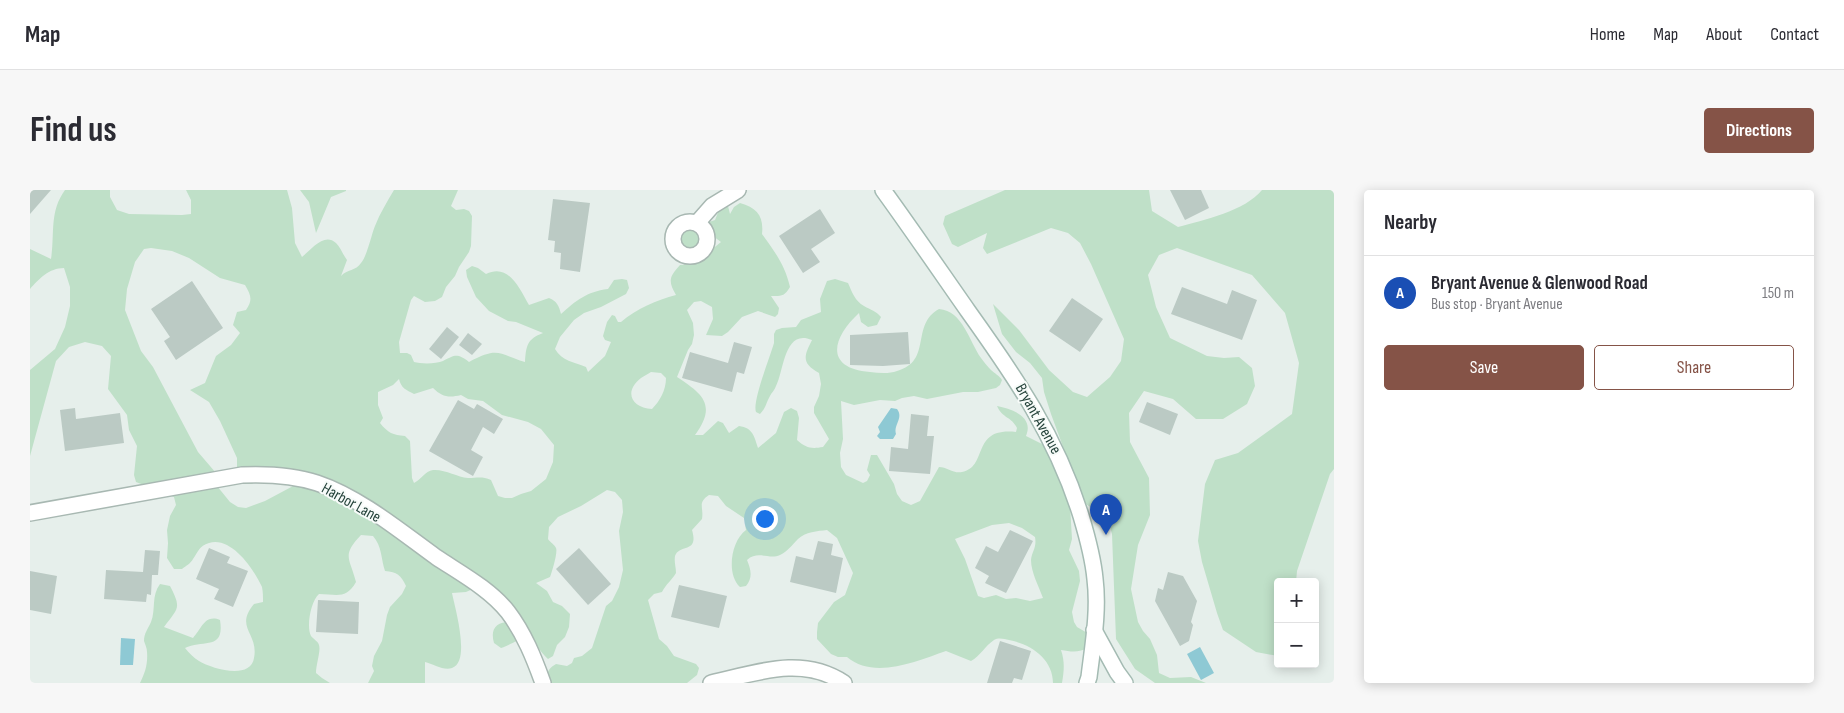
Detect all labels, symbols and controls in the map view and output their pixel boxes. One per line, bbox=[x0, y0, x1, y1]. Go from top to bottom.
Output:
text: Map bbox=[25, 20, 60, 49]
text: Home bbox=[1590, 24, 1625, 45]
text: Map bbox=[1653, 24, 1678, 45]
text: About bbox=[1706, 24, 1742, 45]
text: Contact bbox=[1770, 24, 1819, 45]
button: Directions bbox=[1704, 108, 1814, 153]
text: Find us bbox=[30, 109, 117, 152]
text: Nearby bbox=[1384, 210, 1437, 235]
text: Bryant Avenue & Glenwood Road bbox=[1431, 272, 1648, 295]
text: A bbox=[1396, 284, 1404, 303]
text: 150 m bbox=[1762, 284, 1794, 303]
text: Bus stop · Bryant Avenue bbox=[1431, 295, 1563, 314]
button: Save bbox=[1384, 345, 1584, 390]
button: Share bbox=[1594, 345, 1794, 390]
street label: Bryant Avenue bbox=[1011, 381, 1065, 457]
street label: Harbor Lane bbox=[318, 479, 384, 527]
pin: A bbox=[1090, 494, 1122, 535]
your location bbox=[752, 506, 778, 532]
map controls bbox=[1274, 578, 1319, 668]
button: + bbox=[1274, 578, 1319, 623]
button: − bbox=[1274, 623, 1319, 668]

